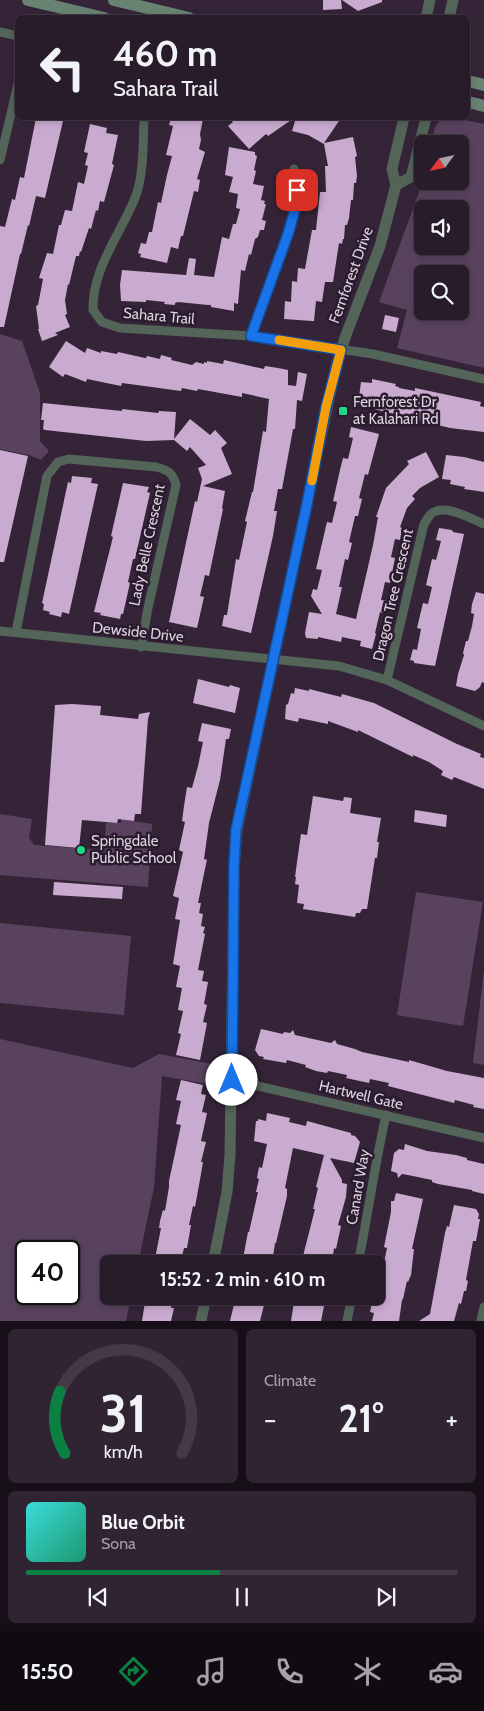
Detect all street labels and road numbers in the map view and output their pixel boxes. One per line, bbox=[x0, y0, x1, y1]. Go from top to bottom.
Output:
street label: Fernforest Drive bbox=[325, 224, 377, 326]
street label: Sahara Trail bbox=[122, 304, 196, 328]
street label: Lady Belle Crescent bbox=[125, 482, 169, 608]
street label: Dragon Tree Crescent bbox=[369, 527, 417, 663]
street label: Dewside Drive bbox=[91, 618, 185, 646]
street label: Hartwell Gate bbox=[317, 1077, 405, 1114]
street label: Canard Way bbox=[343, 1147, 374, 1226]

